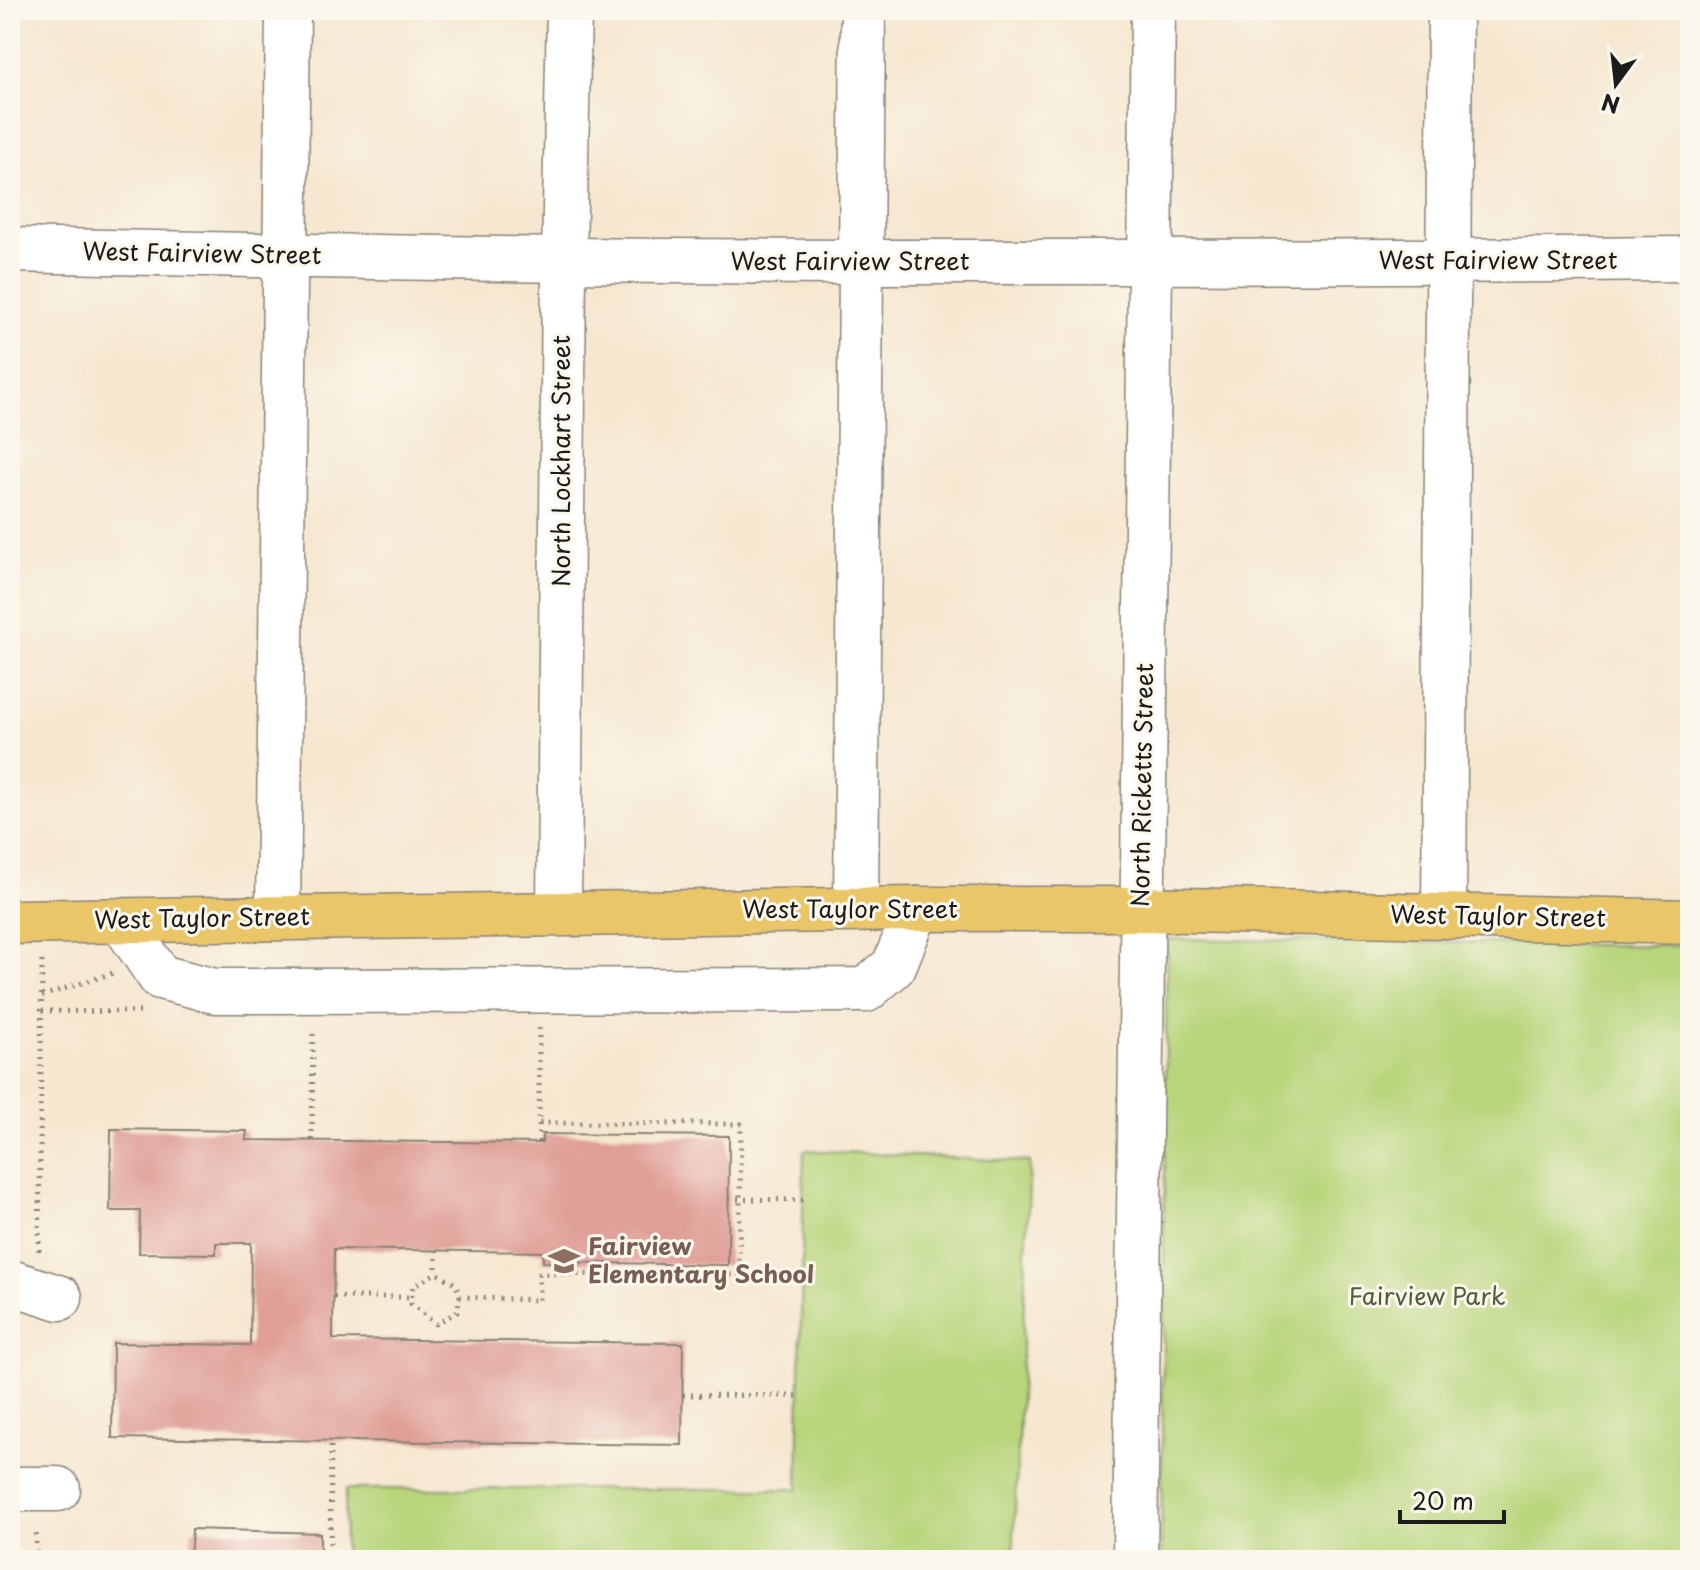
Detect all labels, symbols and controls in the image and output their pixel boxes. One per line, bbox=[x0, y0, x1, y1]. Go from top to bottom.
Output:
north arrow bbox=[1576, 44, 1656, 124]
text: N bbox=[1598, 87, 1623, 123]
street label: West Fairview Street bbox=[82, 232, 322, 272]
street label: West Fairview Street bbox=[1378, 241, 1618, 277]
street label: West Fairview Street bbox=[730, 242, 970, 278]
street label: North Lockhart Street bbox=[542, 335, 578, 587]
street label: North Ricketts Street bbox=[1121, 662, 1161, 907]
street label: West Taylor Street bbox=[742, 890, 958, 926]
street label: West Taylor Street bbox=[1390, 895, 1606, 935]
street label: West Taylor Street bbox=[94, 897, 310, 937]
place label: Fairview Elementary School bbox=[588, 1227, 814, 1291]
school or university icon: Fairview Elementary School bbox=[547, 1244, 581, 1278]
park label: Fairview Park bbox=[1348, 1277, 1506, 1313]
scale bar bbox=[1400, 1474, 1504, 1524]
text: 20 m bbox=[1412, 1482, 1474, 1518]

